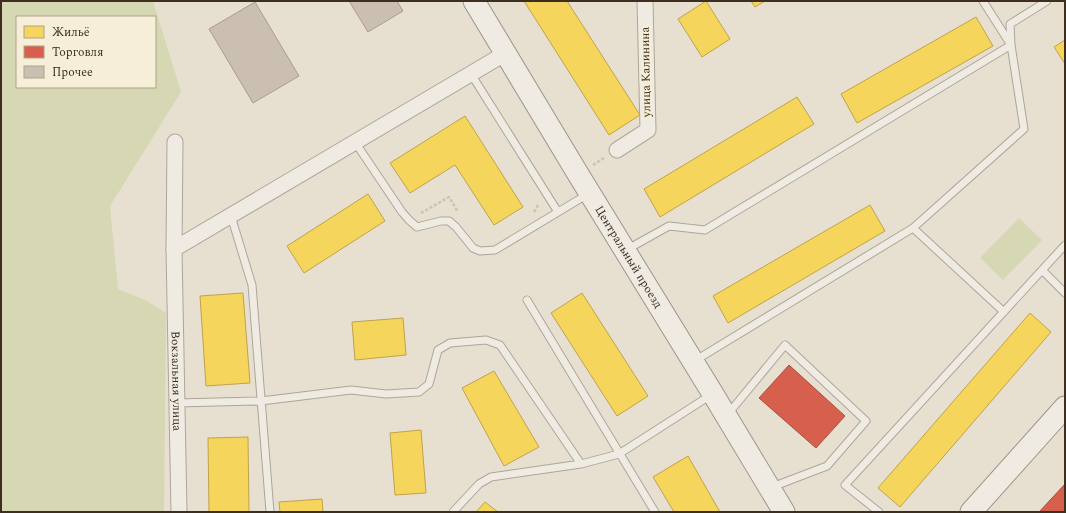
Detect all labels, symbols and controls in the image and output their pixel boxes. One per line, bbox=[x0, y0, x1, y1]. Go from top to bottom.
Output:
legend bbox=[16, 16, 156, 88]
text: Жильё bbox=[52, 23, 90, 42]
street label: улица Калинина bbox=[636, 26, 656, 118]
text: Торговля bbox=[52, 43, 103, 62]
text: Прочее bbox=[52, 63, 93, 82]
street label: Центральный проезд bbox=[590, 202, 668, 312]
street label: Вокзальная улица bbox=[166, 331, 187, 431]

